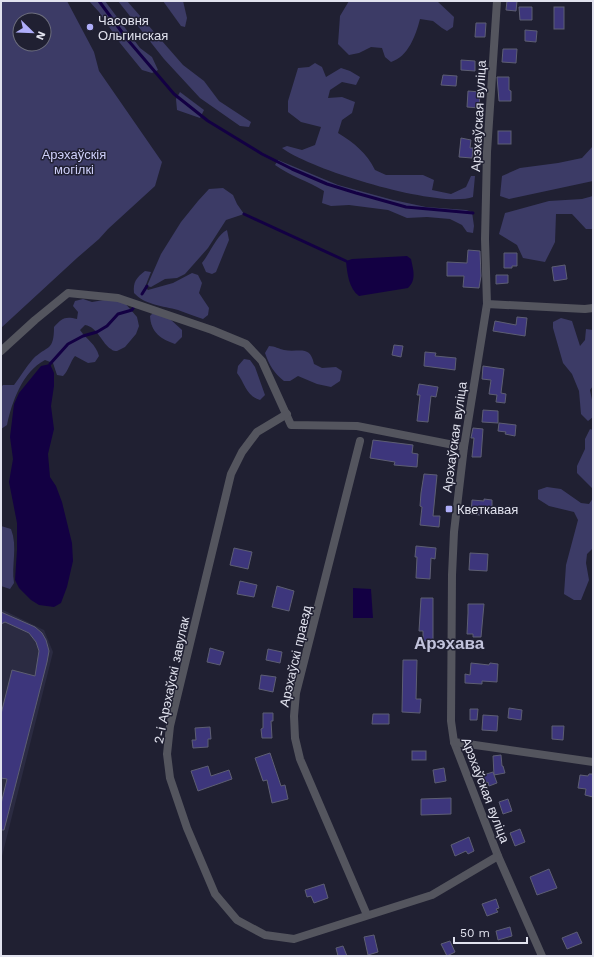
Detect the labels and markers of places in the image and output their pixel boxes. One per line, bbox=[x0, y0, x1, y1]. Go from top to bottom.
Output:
place label: Часовня Ольгинская bbox=[98, 13, 168, 43]
marker: Часовня Ольгинская bbox=[85, 22, 95, 32]
place label: Кветкавая bbox=[457, 502, 518, 517]
marker: Кветкавая bbox=[444, 504, 454, 514]

